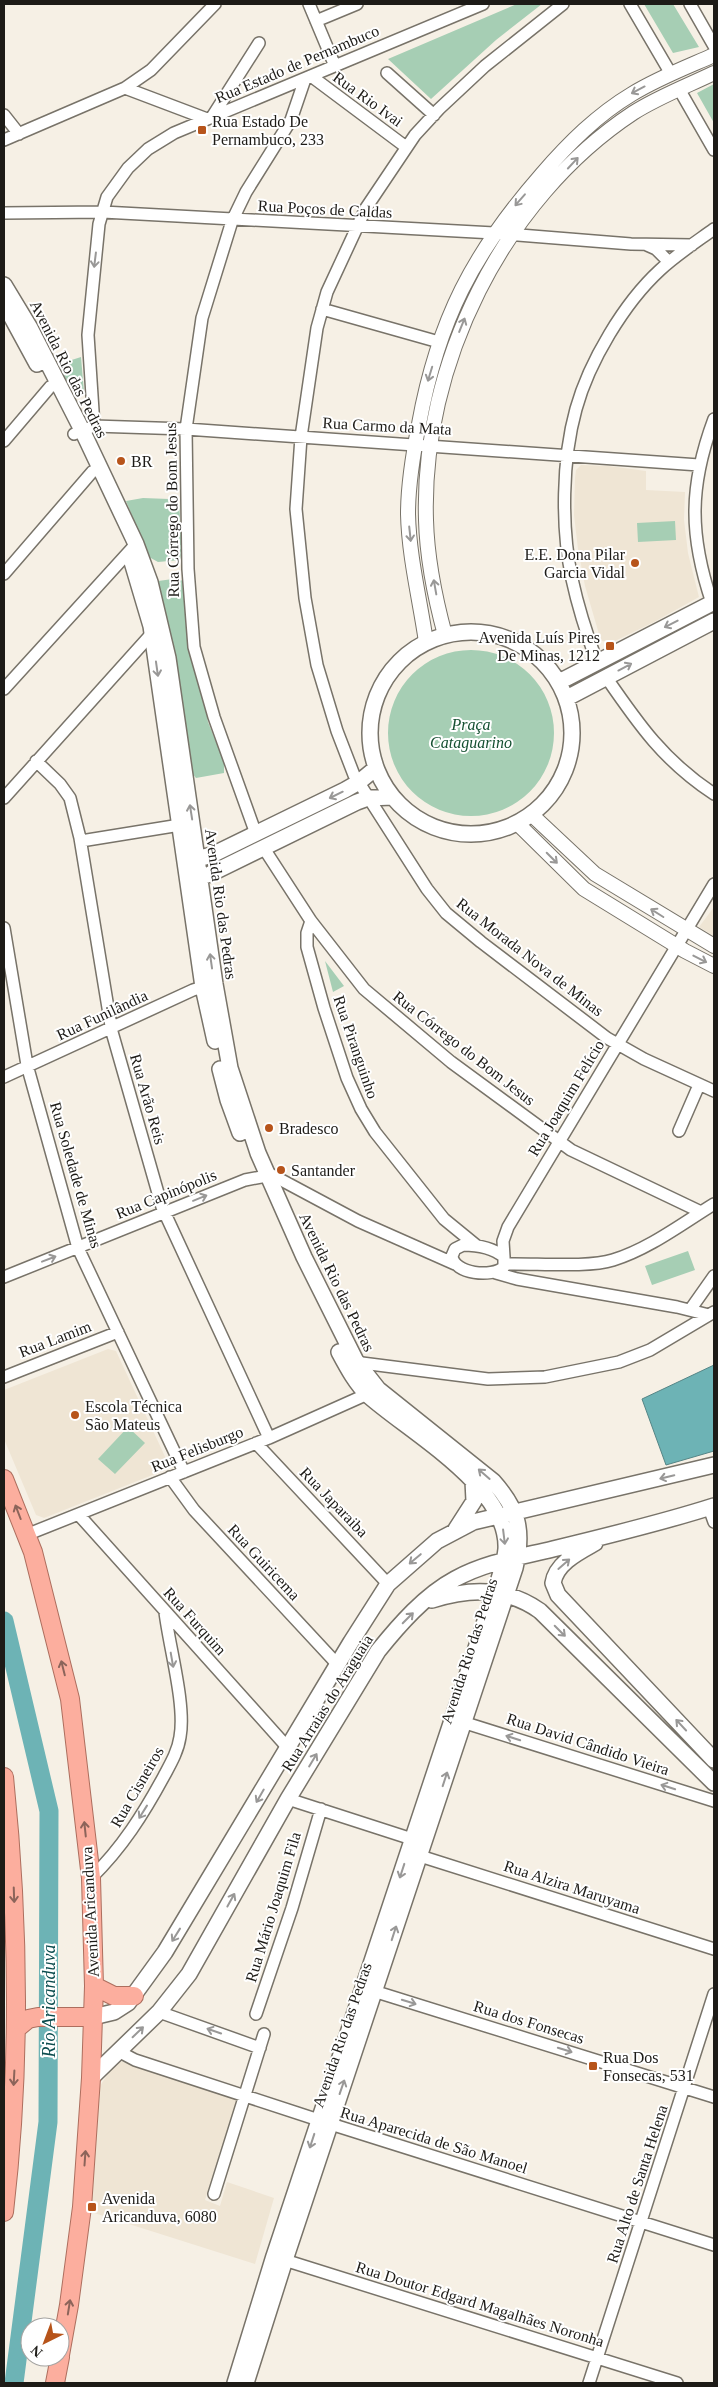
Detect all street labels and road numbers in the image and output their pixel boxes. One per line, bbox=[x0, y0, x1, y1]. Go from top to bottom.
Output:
street label: Rua Estado de Pernambuco bbox=[212, 22, 382, 106]
street label: Rua Rio Ivai bbox=[330, 68, 407, 130]
street label: Rua Poços de Caldas bbox=[257, 197, 393, 222]
street label: Avenida Rio das Pedras bbox=[27, 297, 111, 441]
street label: Rua Carmo da Mata bbox=[322, 414, 452, 438]
street label: Rua Córrego do Bom Jesus bbox=[162, 422, 183, 598]
street label: Avenida Rio das Pedras bbox=[202, 827, 240, 981]
street label: Rua Morada Nova de Minas bbox=[453, 894, 607, 1020]
street label: Rua Funilândia bbox=[54, 987, 150, 1043]
street label: Rua Córrego do Bom Jesus bbox=[389, 987, 538, 1109]
street label: Rua Piranguinho bbox=[329, 993, 382, 1101]
street label: Rua Joaquim Felício bbox=[525, 1037, 608, 1160]
street label: Rua Arão Reis bbox=[127, 1052, 169, 1146]
street label: Rua Soledade de Minas bbox=[47, 1100, 105, 1250]
street label: Rua Capinópolis bbox=[113, 1166, 219, 1223]
street label: Avenida Rio das Pedras bbox=[296, 1210, 378, 1354]
street label: Rua Lamim bbox=[16, 1317, 94, 1361]
street label: Rua Felisburgo bbox=[148, 1423, 246, 1476]
street label: Rua Japaraiba bbox=[296, 1464, 371, 1541]
street label: Rua Guiricema bbox=[225, 1521, 303, 1603]
street label: Avenida Rio das Pedras bbox=[437, 1576, 501, 1726]
street label: Rua Furquim bbox=[160, 1584, 230, 1659]
street label: Rua Arraias do Araguaia bbox=[278, 1632, 377, 1775]
street label: Rua David Cândido Vieira bbox=[505, 1710, 671, 1778]
street label: Rua Cisneiros bbox=[107, 1744, 167, 1830]
street label: Rua Mário Joaquim Fila bbox=[242, 1830, 305, 1984]
street label: Avenida Aricanduva bbox=[78, 1846, 102, 1978]
street label: Rua Alzira Maruyama bbox=[501, 1857, 642, 1918]
street label: Avenida Rio das Pedras bbox=[309, 1960, 375, 2110]
street label: Rua dos Fonsecas bbox=[472, 1997, 586, 2047]
street label: Rua Aparecida de São Manoel bbox=[338, 2103, 530, 2178]
street label: Rua Alto de Santa Helena bbox=[603, 2103, 671, 2265]
street label: Rua Doutor Edgard Magalhães Noronha bbox=[354, 2258, 606, 2351]

